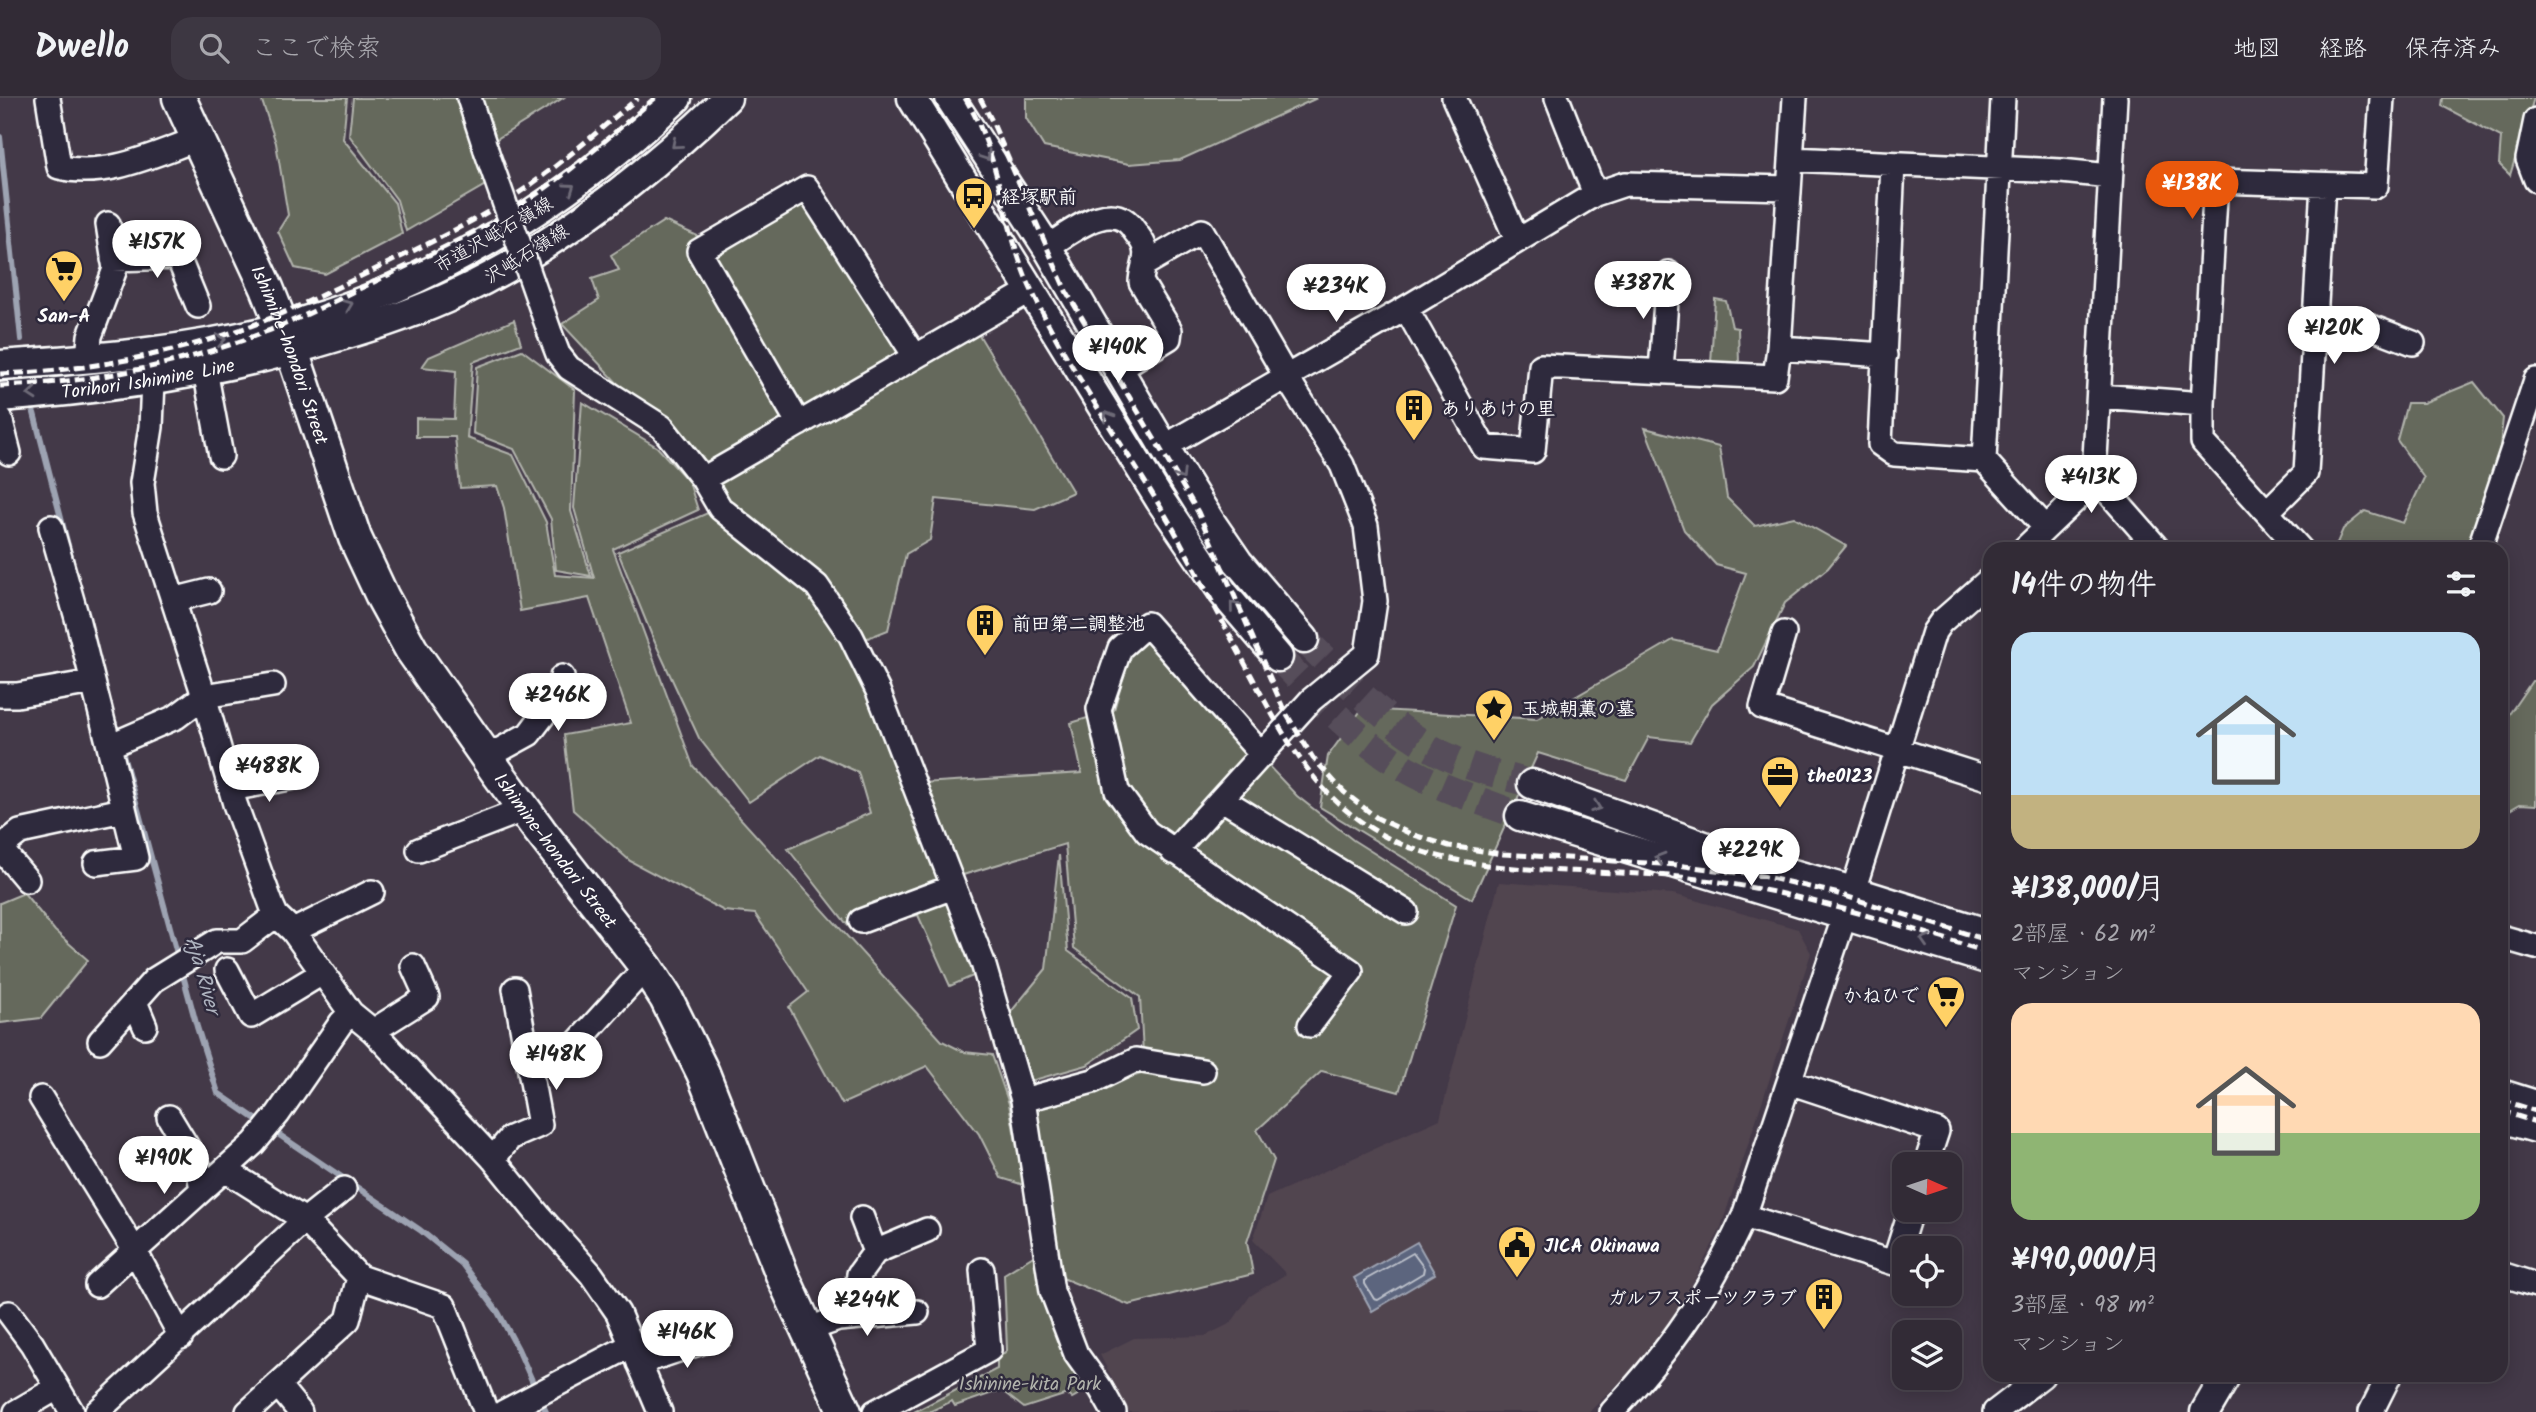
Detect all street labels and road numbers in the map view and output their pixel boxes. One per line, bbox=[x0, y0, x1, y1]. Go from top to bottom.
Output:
street label: 市道沢岻石嶺線 bbox=[430, 191, 556, 277]
street label: 沢岻石嶺線 bbox=[480, 218, 572, 288]
street label: Ishimine-hondori Street bbox=[241, 261, 336, 450]
street label: Torihori Ishimine Line bbox=[60, 351, 238, 409]
street label: Ishimine-hondori Street bbox=[485, 767, 624, 936]

